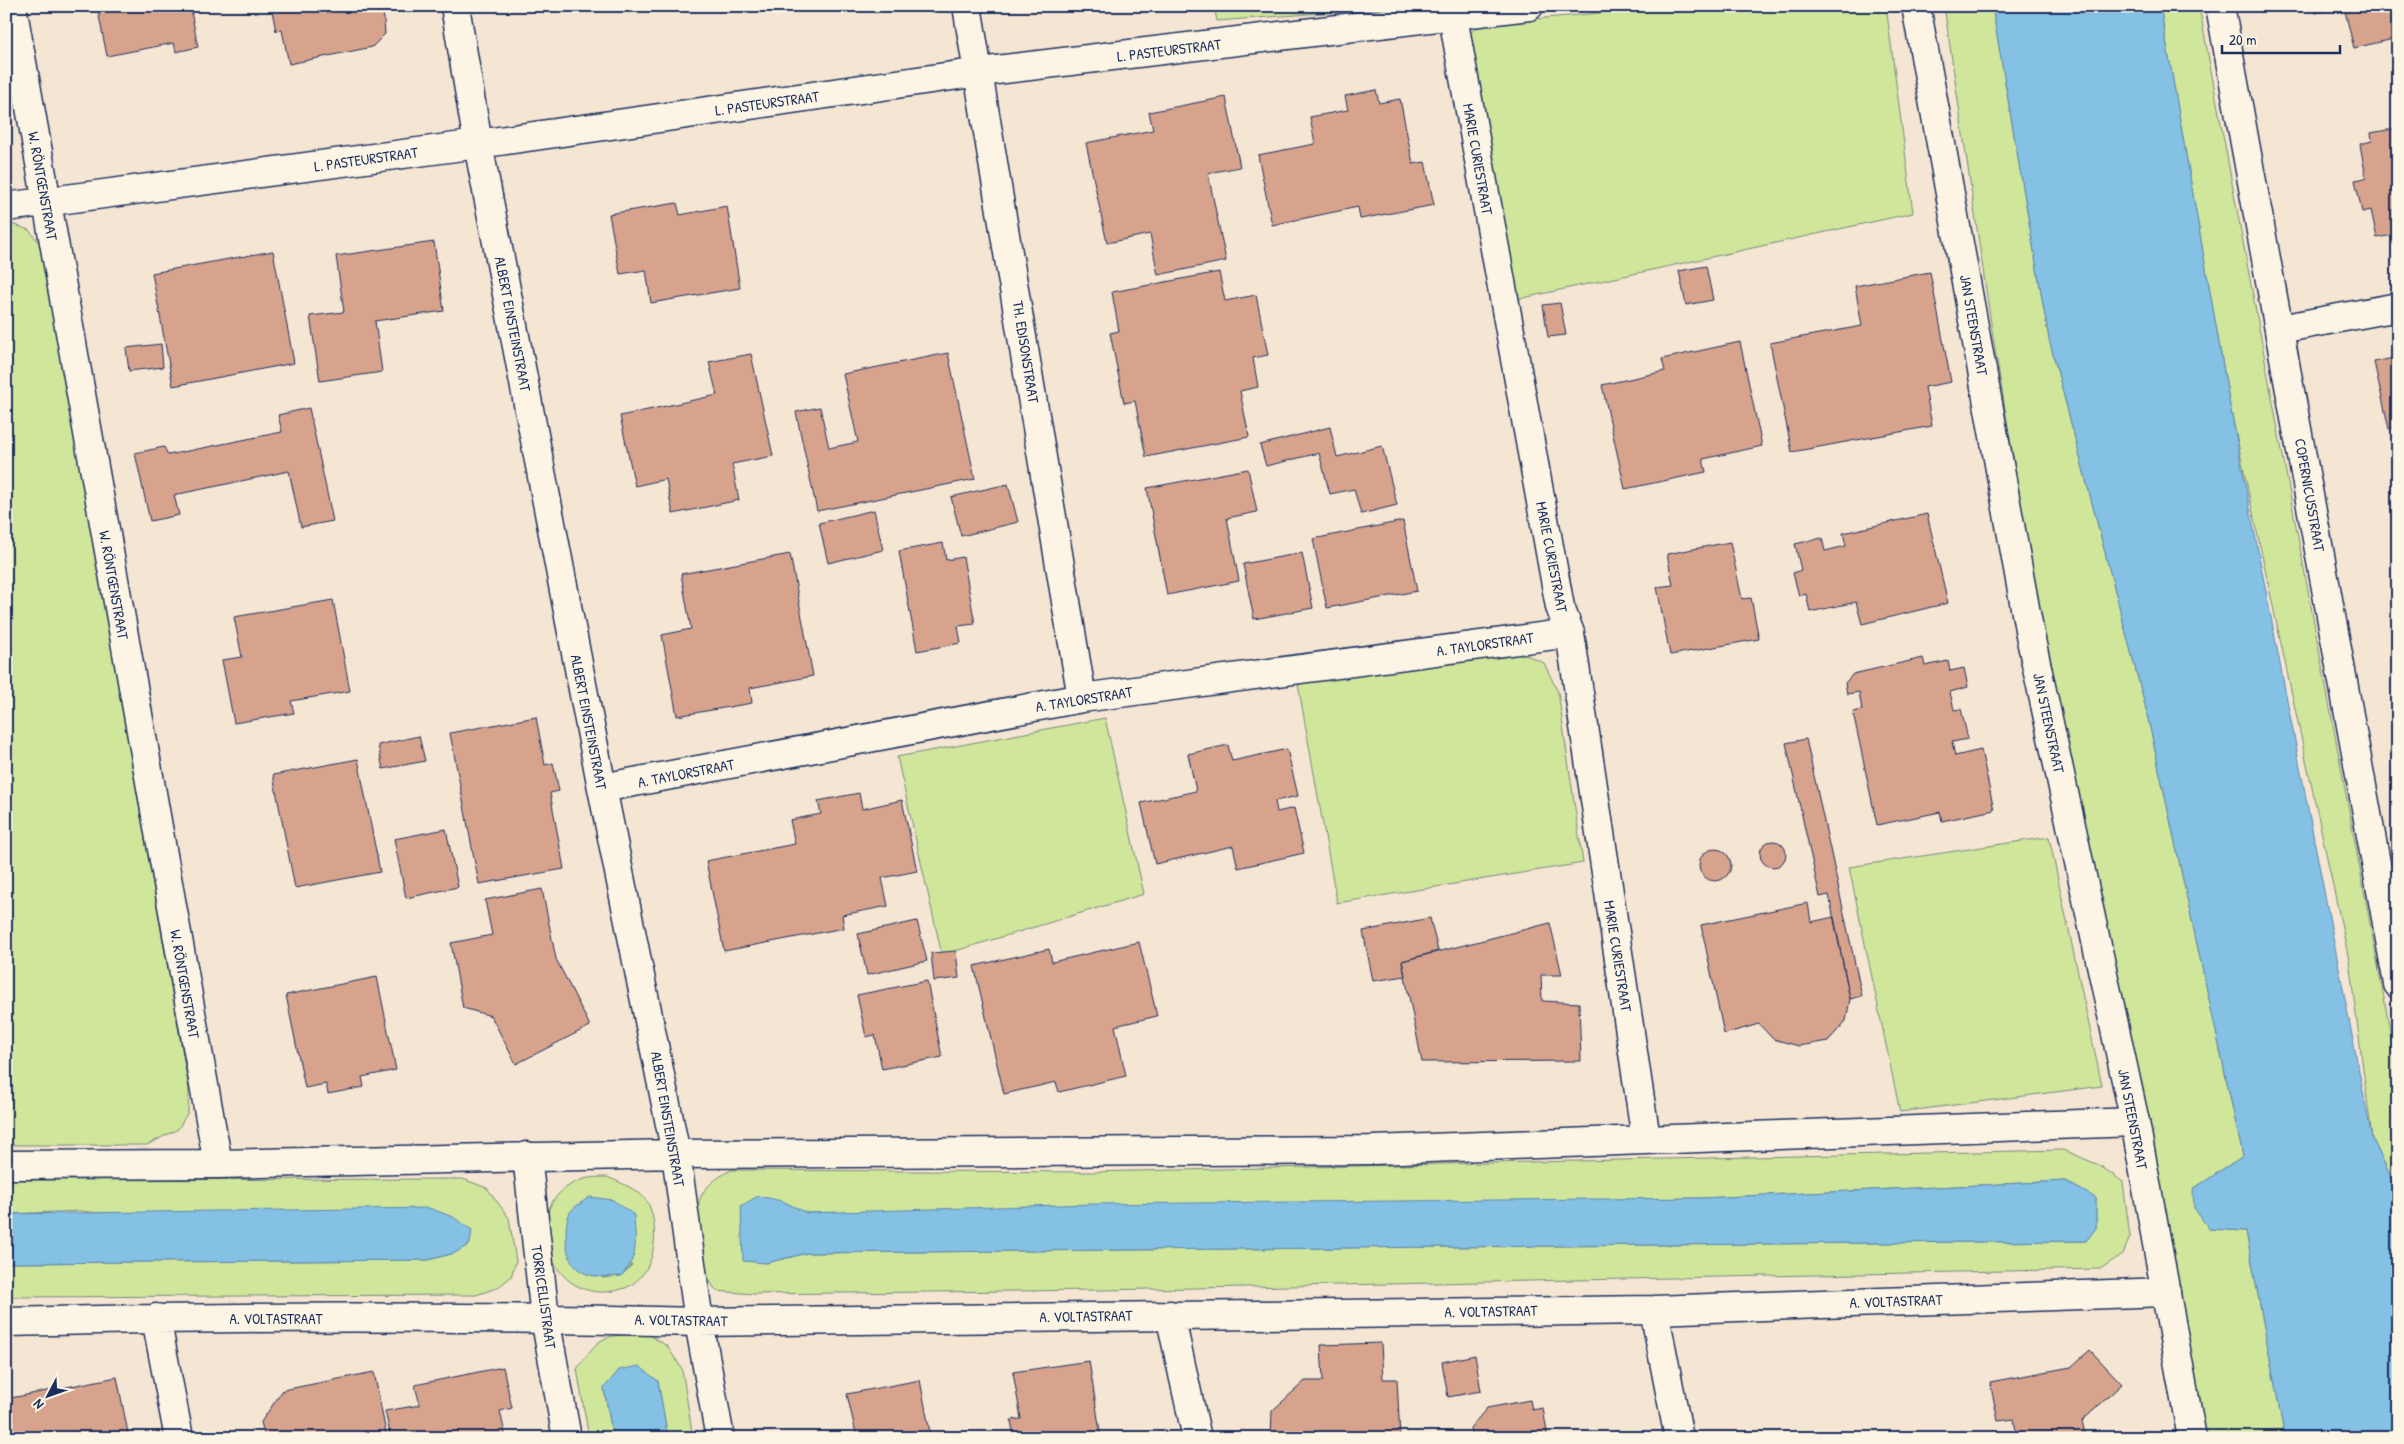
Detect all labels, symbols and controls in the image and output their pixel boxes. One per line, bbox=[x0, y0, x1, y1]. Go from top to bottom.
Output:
scale bar bbox=[2222, 22, 2339, 54]
text: 20 m bbox=[2229, 29, 2256, 50]
street label: L. PASTEURSTRAAT bbox=[1116, 33, 1223, 67]
street label: L. PASTEURSTRAAT bbox=[714, 85, 821, 121]
street label: MARIE CURIESTRAAT bbox=[1458, 102, 1498, 217]
street label: W. RÖNTGENSTRAAT bbox=[23, 130, 63, 243]
street label: L. PASTEURSTRAAT bbox=[313, 141, 420, 177]
street label: ALBERT EINSTEINSTRAAT bbox=[490, 255, 537, 394]
street label: JAN STEENSTRAAT bbox=[1955, 273, 1993, 378]
street label: TH. EDISONSTRAAT bbox=[1008, 299, 1045, 406]
street label: COPERNICUSSTRAAT bbox=[2290, 437, 2330, 554]
street label: MARIE CURIESTRAAT bbox=[1531, 500, 1573, 615]
street label: W. RÖNTGENSTRAAT bbox=[94, 529, 134, 642]
street label: A. TAYLORSTRAAT bbox=[1435, 627, 1536, 661]
street label: ALBERT EINSTEINSTRAAT bbox=[566, 653, 613, 792]
street label: JAN STEENSTRAAT bbox=[2028, 671, 2070, 776]
street label: A. TAYLORSTRAAT bbox=[1034, 681, 1135, 717]
street label: A. TAYLORSTRAAT bbox=[636, 753, 737, 793]
street label: MARIE CURIESTRAAT bbox=[1599, 899, 1637, 1014]
street label: W. RÖNTGENSTRAAT bbox=[165, 928, 205, 1041]
street label: ALBERT EINSTEINSTRAAT bbox=[646, 1050, 690, 1189]
street label: JAN STEENSTRAAT bbox=[2113, 1067, 2153, 1172]
street label: TORRICELLISTRAAT bbox=[526, 1244, 562, 1351]
street label: A. VOLTASTRAAT bbox=[1849, 1289, 1944, 1313]
street label: A. VOLTASTRAAT bbox=[1444, 1300, 1539, 1322]
street label: A. VOLTASTRAAT bbox=[1039, 1305, 1134, 1327]
street label: A. VOLTASTRAAT bbox=[229, 1308, 324, 1329]
street label: A. VOLTASTRAAT bbox=[634, 1309, 729, 1331]
north arrow bbox=[22, 1372, 72, 1422]
text: N bbox=[28, 1395, 47, 1414]

